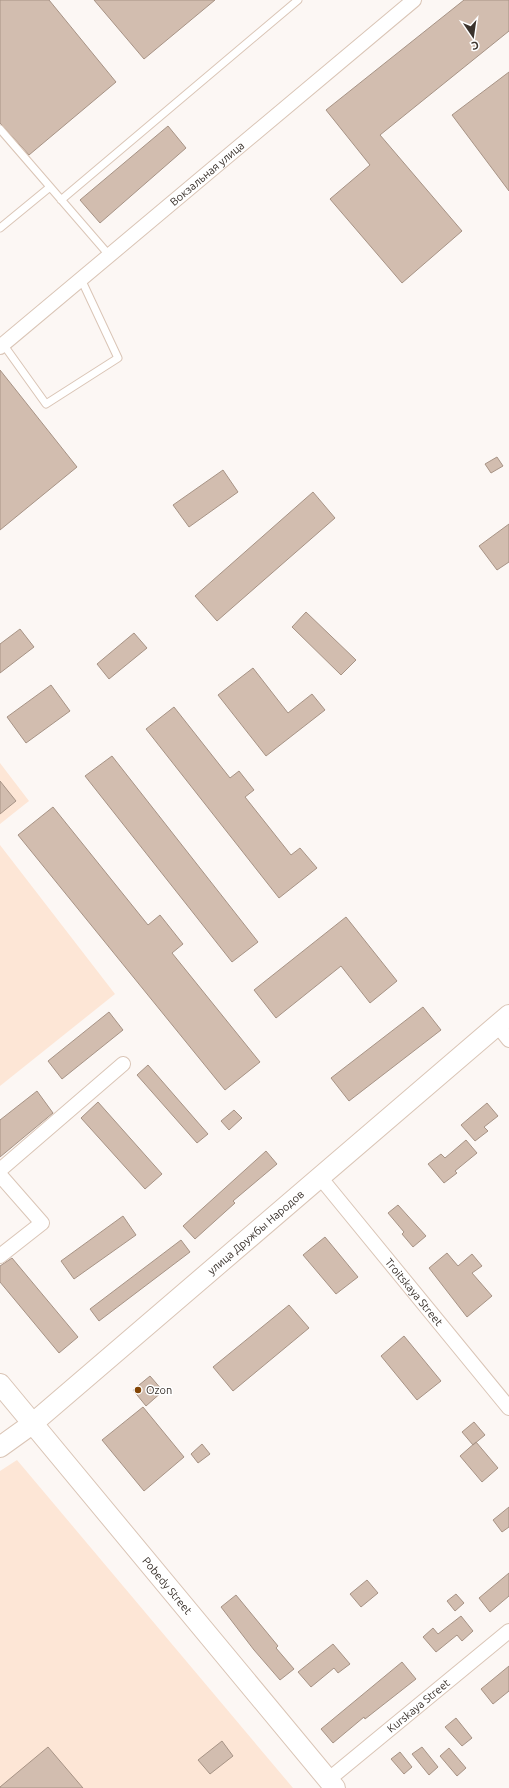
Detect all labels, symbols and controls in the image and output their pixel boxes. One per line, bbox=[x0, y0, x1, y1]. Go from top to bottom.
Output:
north arrow bbox=[453, 16, 493, 56]
text: С bbox=[470, 39, 480, 52]
street label: Вокзальная улица bbox=[167, 139, 246, 208]
street label: улица Дружбы Народов bbox=[205, 1188, 306, 1277]
street label: Troitskaya Street bbox=[383, 1256, 446, 1329]
place label: Ozon bbox=[146, 1384, 172, 1396]
marker: Ozon bbox=[133, 1385, 143, 1395]
street label: Pobedy Street bbox=[140, 1555, 195, 1617]
street label: Kurskaya Street bbox=[385, 1676, 453, 1735]

